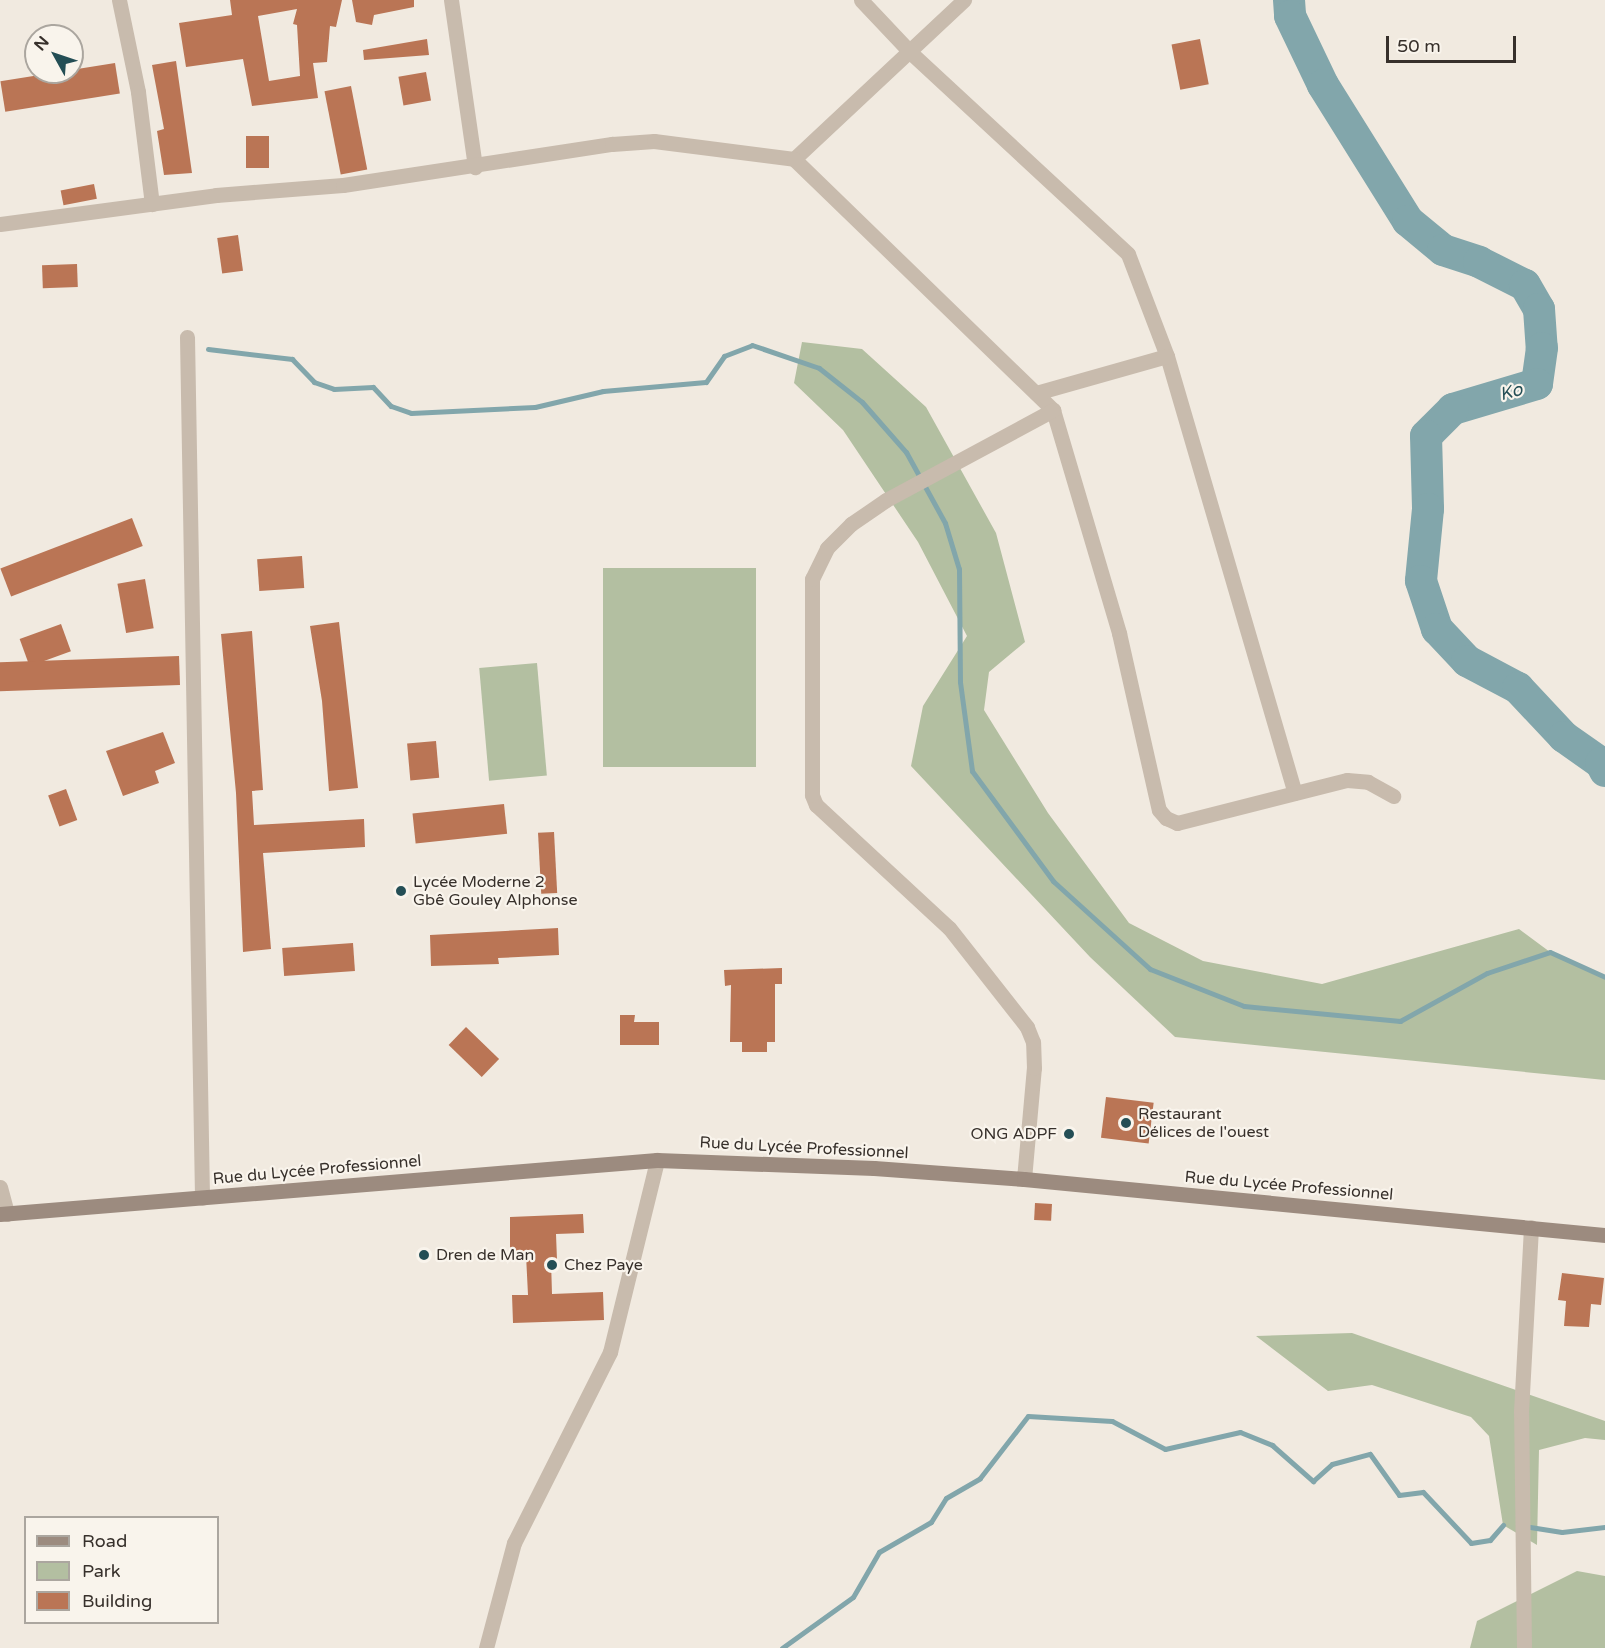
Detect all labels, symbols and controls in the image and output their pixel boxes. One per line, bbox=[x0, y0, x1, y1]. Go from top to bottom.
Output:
north arrow bbox=[24, 24, 84, 84]
scale bar bbox=[1389, 24, 1520, 62]
text: N bbox=[30, 32, 54, 55]
text: 50 m bbox=[1397, 35, 1441, 57]
water label: Ko bbox=[1497, 378, 1525, 406]
place label: Lycée Moderne 2 Gbê Gouley Alphonse bbox=[413, 872, 578, 910]
marker: Lycée Moderne 2 Gbê Gouley Alphonse bbox=[394, 884, 408, 898]
place label: Restaurant Délices de l'ouest bbox=[1138, 1104, 1269, 1142]
marker: Restaurant Délices de l'ouest bbox=[1119, 1116, 1133, 1130]
place label: ONG ADPF bbox=[970, 1124, 1057, 1144]
marker: ONG ADPF bbox=[1062, 1127, 1076, 1141]
street label: Rue du Lycée Professionnel bbox=[699, 1133, 909, 1163]
street label: Rue du Lycée Professionnel bbox=[212, 1151, 422, 1189]
street label: Rue du Lycée Professionnel bbox=[1184, 1167, 1394, 1205]
place label: Dren de Man bbox=[436, 1245, 534, 1265]
marker: Dren de Man bbox=[417, 1248, 431, 1262]
place label: Chez Paye bbox=[564, 1255, 643, 1275]
marker: Chez Paye bbox=[545, 1258, 559, 1272]
legend bbox=[24, 1516, 219, 1624]
text: Road bbox=[82, 1530, 127, 1552]
text: Park bbox=[82, 1560, 120, 1582]
text: Building bbox=[82, 1590, 152, 1612]

